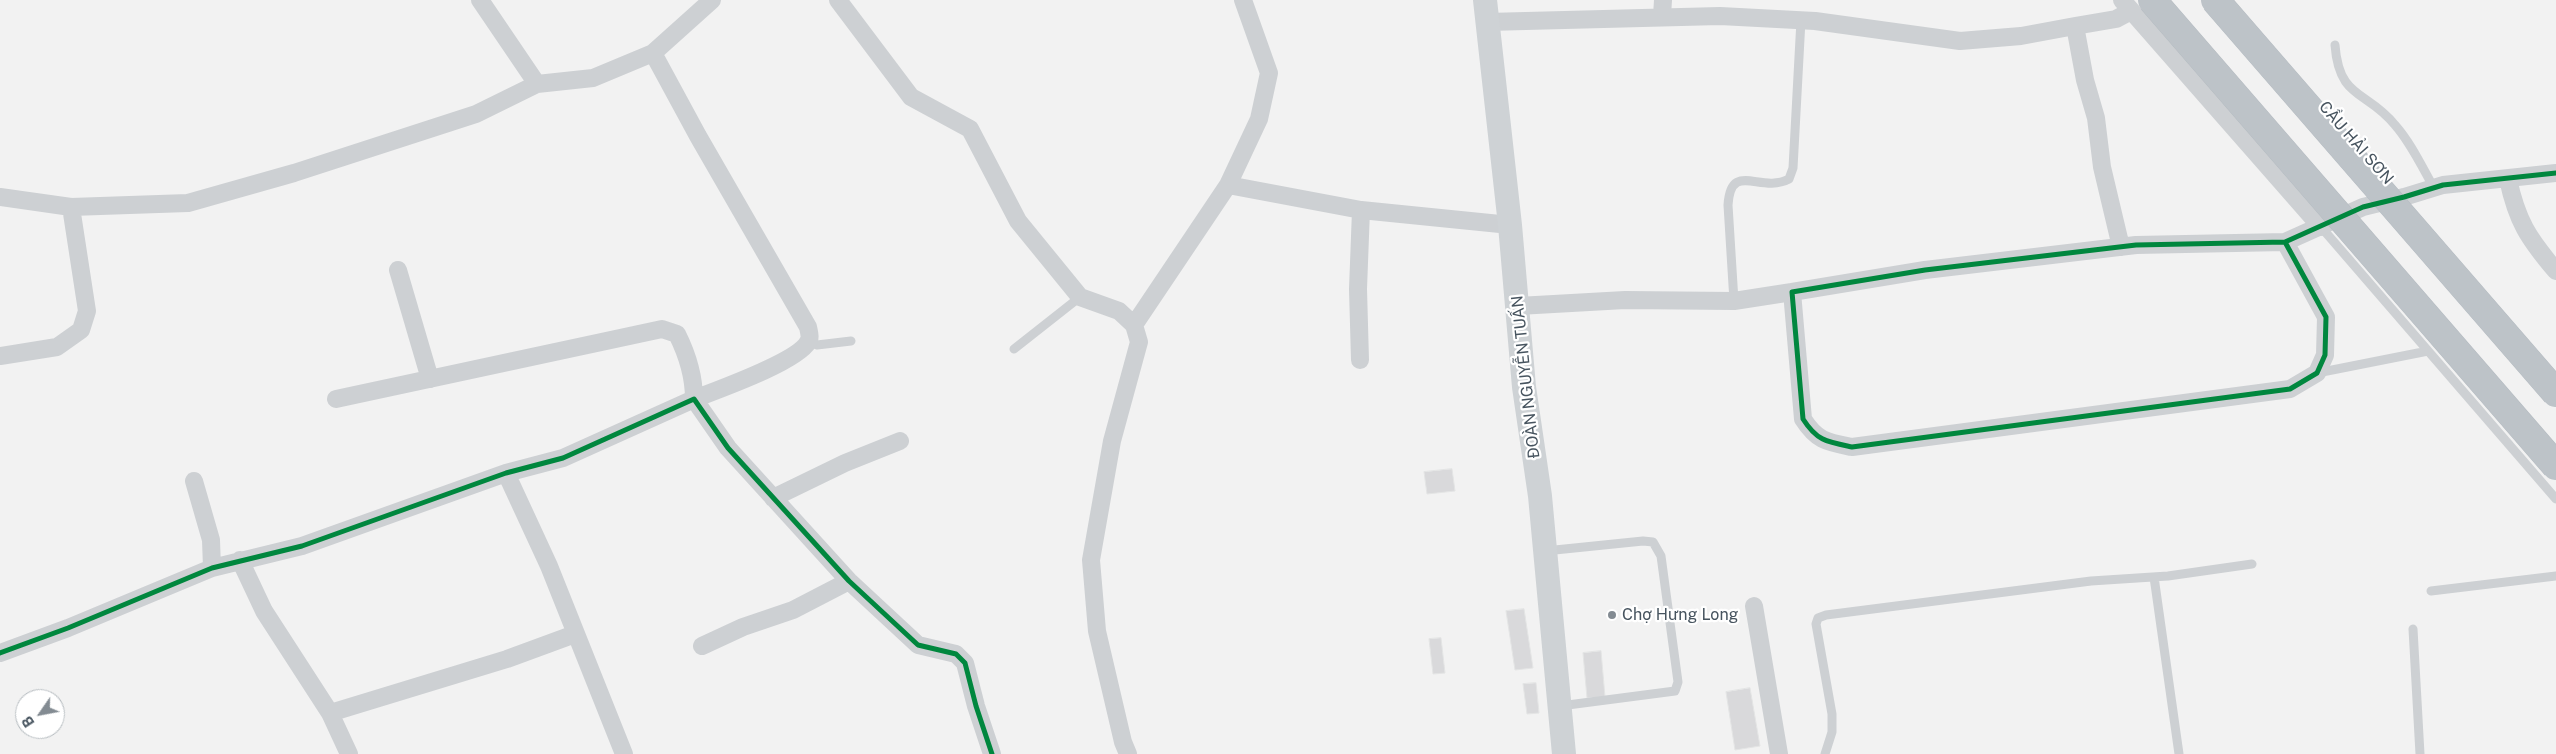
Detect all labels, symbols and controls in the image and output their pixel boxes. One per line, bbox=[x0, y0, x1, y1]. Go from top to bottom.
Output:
street label: CẦU HẢI SƠN bbox=[2315, 98, 2397, 188]
street label: ĐOÀN NGUYỄN TUẤN bbox=[1508, 294, 1544, 460]
place label: Chợ Hưng Long bbox=[1622, 605, 1739, 625]
marker: Chợ Hưng Long bbox=[1606, 609, 1618, 621]
north arrow bbox=[15, 689, 65, 739]
text: B bbox=[19, 713, 38, 730]

